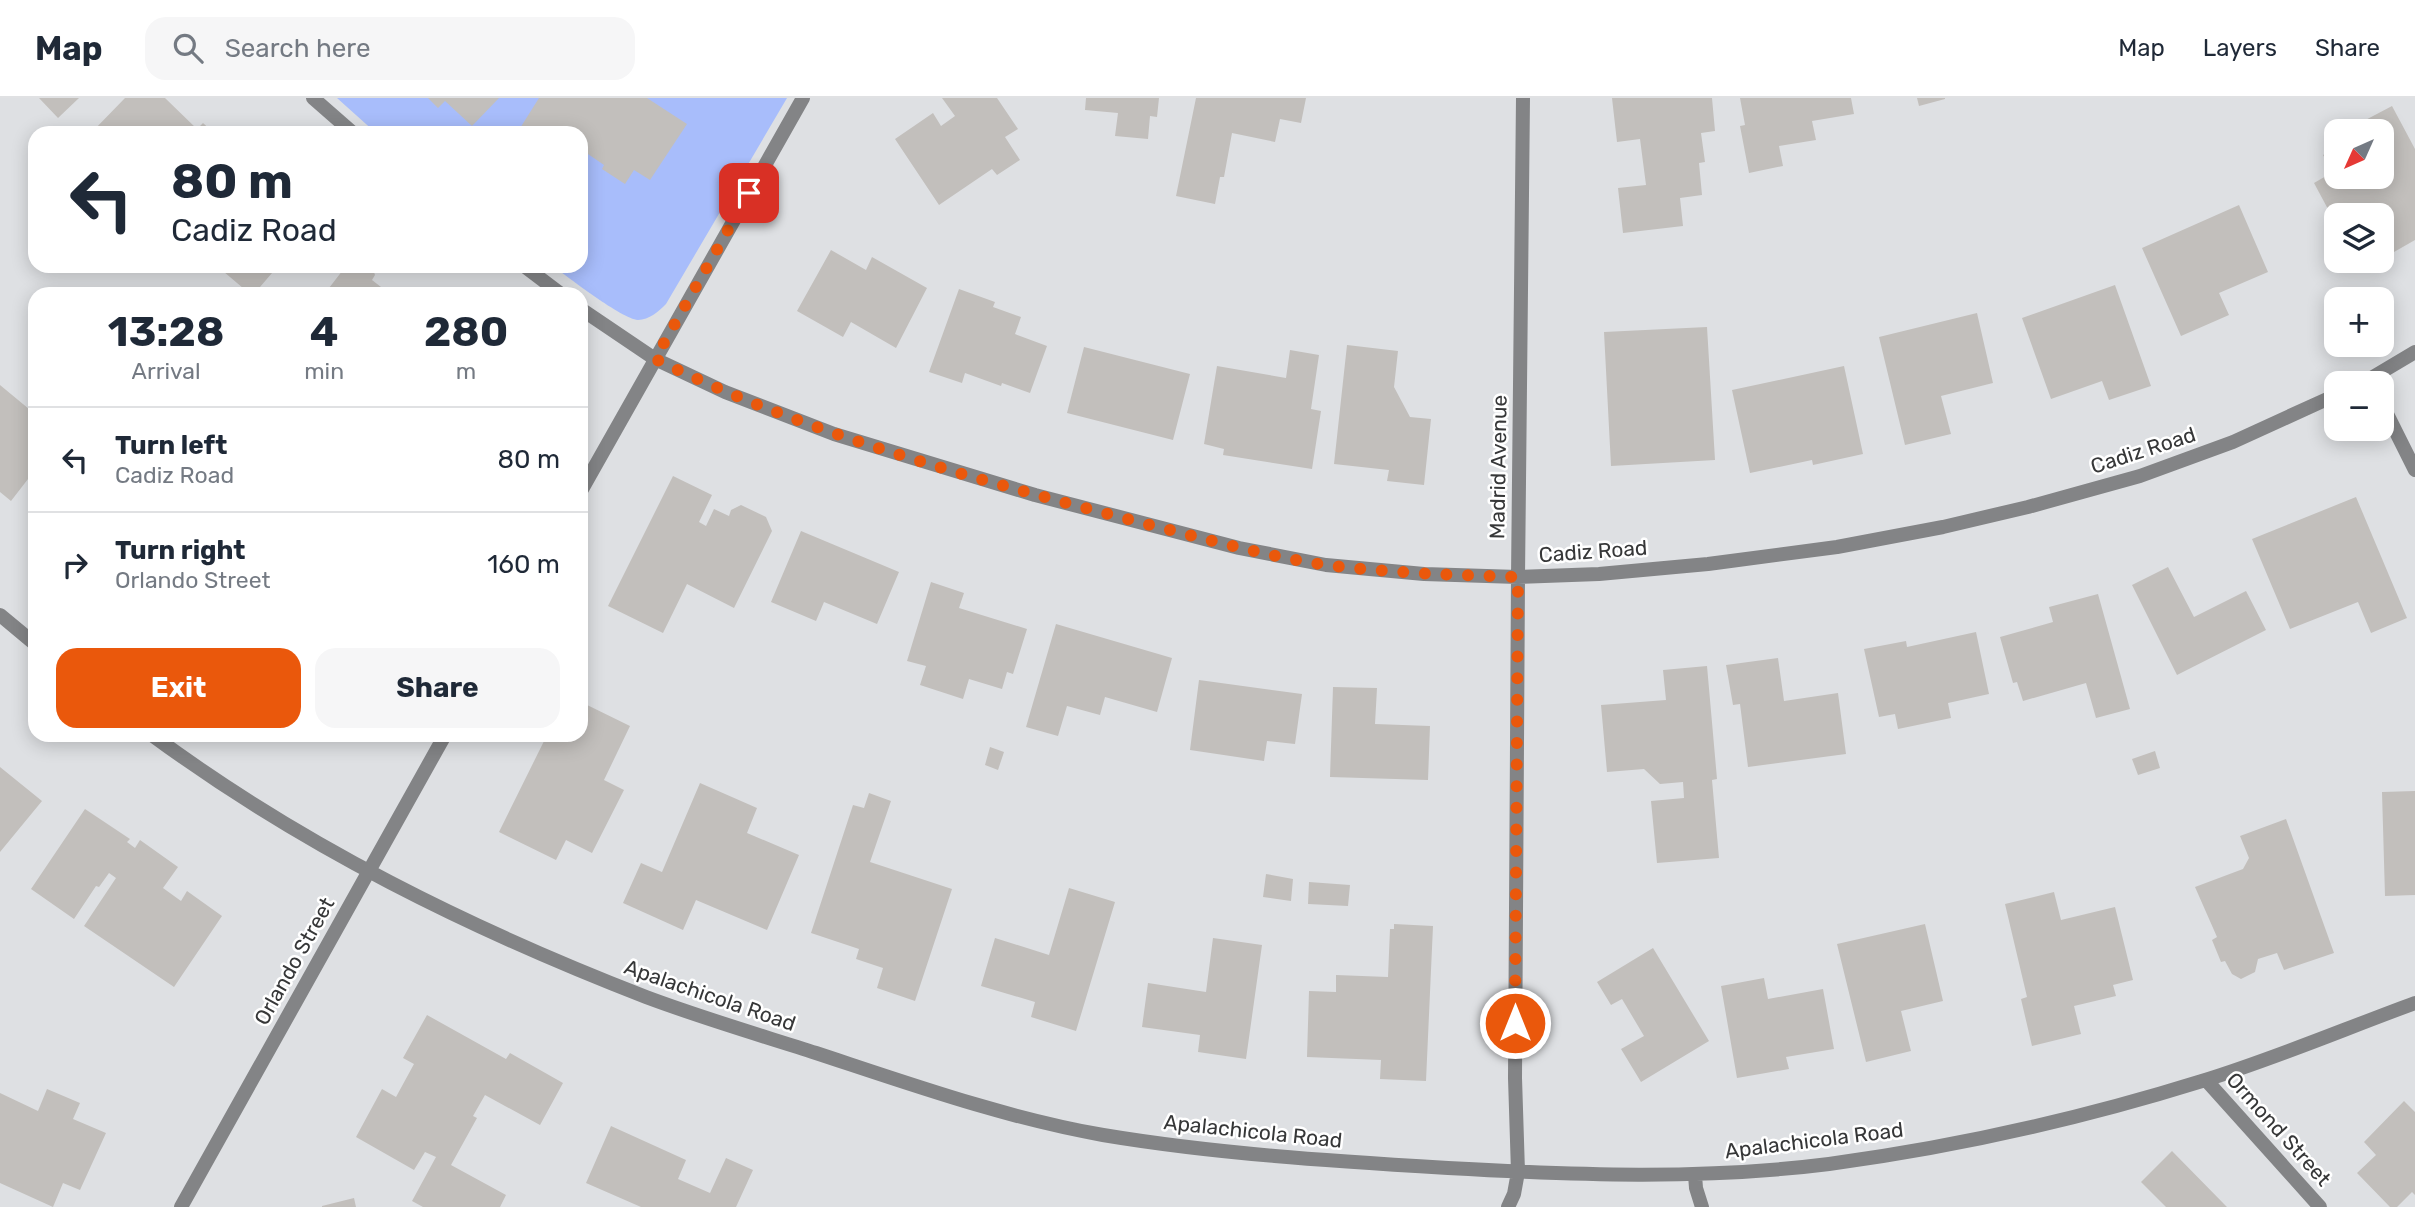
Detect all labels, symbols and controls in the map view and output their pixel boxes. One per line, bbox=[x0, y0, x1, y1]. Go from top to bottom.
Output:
search box bbox=[145, 17, 635, 80]
text: Map bbox=[35, 29, 103, 68]
icon: search bbox=[169, 29, 207, 67]
text: Search here bbox=[225, 33, 370, 64]
text: Map bbox=[2118, 34, 2165, 62]
text: Layers bbox=[2203, 34, 2277, 62]
text: Share bbox=[2315, 34, 2380, 62]
north arrow bbox=[2324, 119, 2394, 189]
map controls bbox=[2324, 119, 2394, 441]
text: 80 m bbox=[171, 152, 293, 210]
icon: left bbox=[56, 154, 147, 245]
pin bbox=[719, 163, 779, 223]
icon: arrive bbox=[730, 174, 768, 212]
button: layers bbox=[2324, 203, 2394, 273]
text: Cadiz Road bbox=[171, 211, 337, 249]
button: + bbox=[2324, 287, 2394, 357]
text: 13:28 bbox=[108, 307, 224, 357]
text: 4 bbox=[310, 307, 338, 357]
text: 280 bbox=[424, 307, 508, 357]
text: Arrival bbox=[132, 357, 201, 385]
text: min bbox=[304, 357, 344, 385]
text: m bbox=[456, 357, 476, 385]
button: − bbox=[2324, 371, 2394, 441]
street label: Madrid Avenue bbox=[1484, 395, 1512, 539]
street label: Cadiz Road bbox=[2087, 421, 2199, 479]
text: Turn left bbox=[115, 430, 227, 461]
icon: left bbox=[56, 441, 94, 479]
text: 80 m bbox=[497, 444, 560, 475]
text: Cadiz Road bbox=[115, 461, 234, 489]
text: Turn right bbox=[115, 535, 245, 566]
street label: Cadiz Road bbox=[1538, 535, 1648, 567]
icon: right bbox=[56, 546, 94, 584]
text: 160 m bbox=[487, 549, 560, 580]
text: Orlando Street bbox=[115, 566, 271, 594]
button: Exit bbox=[56, 648, 301, 728]
button: Share bbox=[315, 648, 560, 728]
street label: Orlando Street bbox=[249, 893, 339, 1029]
street label: Apalachicola Road bbox=[621, 954, 799, 1036]
position arrow bbox=[1478, 986, 1552, 1060]
street label: Ormond Street bbox=[2222, 1067, 2336, 1191]
street label: Apalachicola Road bbox=[1162, 1109, 1344, 1153]
street label: Apalachicola Road bbox=[1723, 1117, 1905, 1163]

